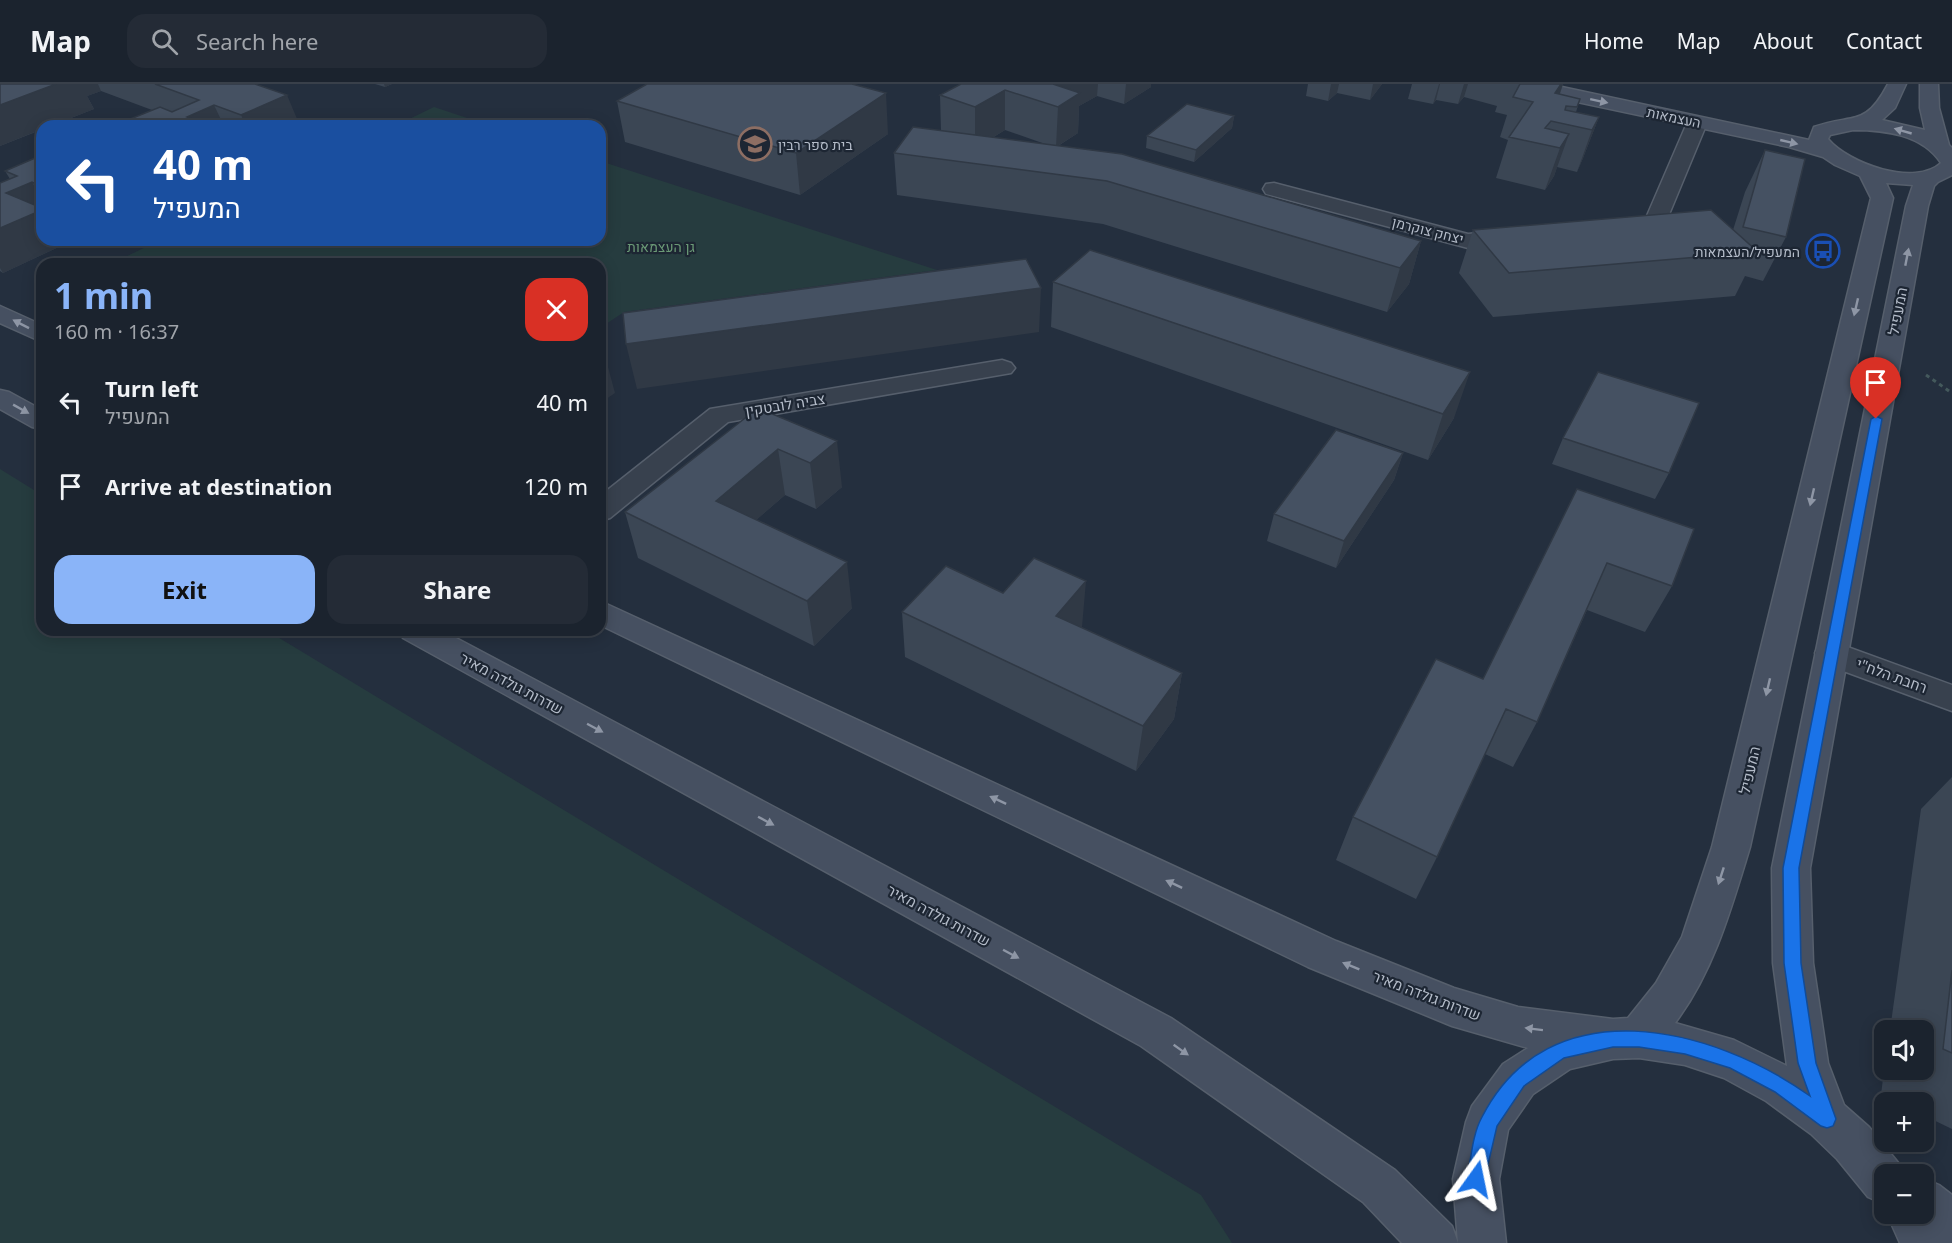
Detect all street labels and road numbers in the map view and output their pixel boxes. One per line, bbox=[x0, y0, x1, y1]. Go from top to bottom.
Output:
street label: העצמאות bbox=[1645, 102, 1703, 132]
street label: יצחק צוקרמן bbox=[1390, 212, 1466, 248]
street label: המעפיל bbox=[1883, 285, 1911, 337]
street label: צביה לובטקין bbox=[744, 388, 826, 420]
street label: שדרות גולדה מאיר bbox=[457, 647, 567, 719]
street label: רחבת הלח"י bbox=[1854, 653, 1930, 697]
street label: המעפיל bbox=[1734, 744, 1764, 796]
street label: שדרות גולדה מאיר bbox=[884, 879, 994, 951]
street label: שדרות גולדה מאיר bbox=[1370, 965, 1484, 1025]

